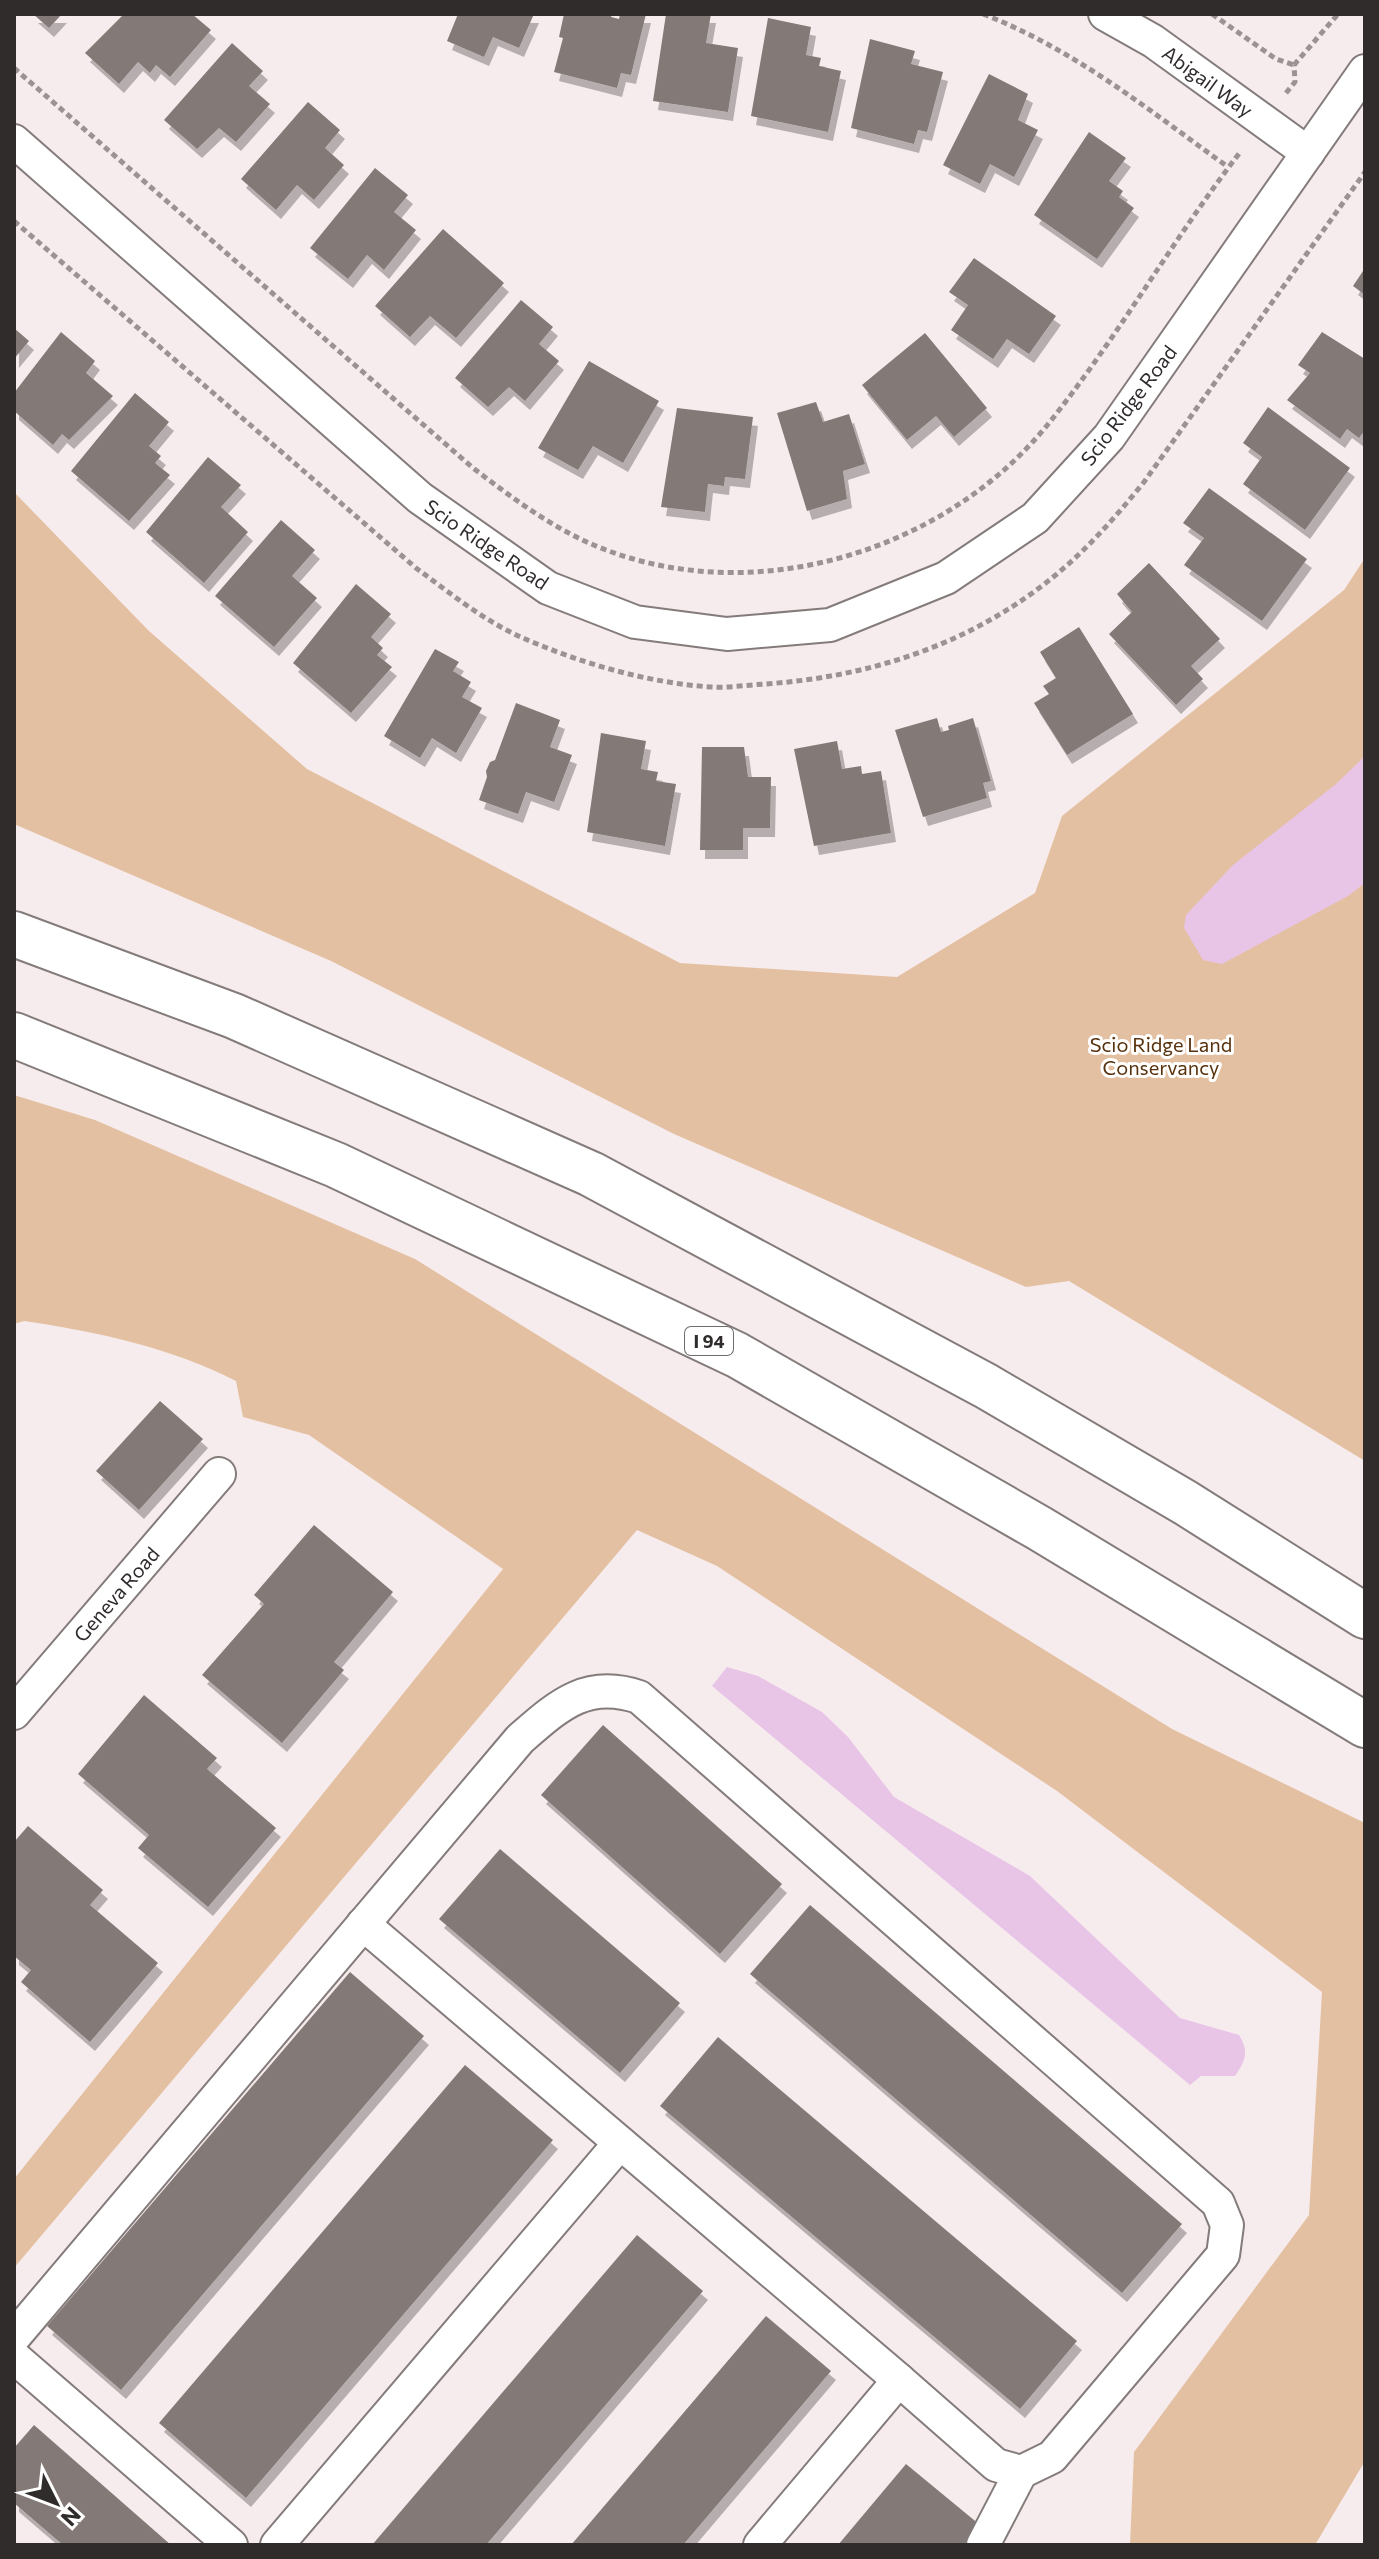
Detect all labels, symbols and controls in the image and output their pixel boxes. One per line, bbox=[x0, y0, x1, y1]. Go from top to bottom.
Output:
street label: Abigail Way bbox=[1158, 40, 1258, 122]
street label: Scio Ridge Road bbox=[1075, 340, 1181, 470]
street label: Scio Ridge Road bbox=[420, 494, 554, 594]
park label: Scio Ridge Land Conservancy bbox=[1090, 1032, 1232, 1079]
road number: I 94 bbox=[685, 1327, 733, 1355]
street label: Geneva Road bbox=[68, 1542, 164, 1646]
north arrow bbox=[16, 2463, 96, 2543]
text: N bbox=[56, 2502, 87, 2532]

